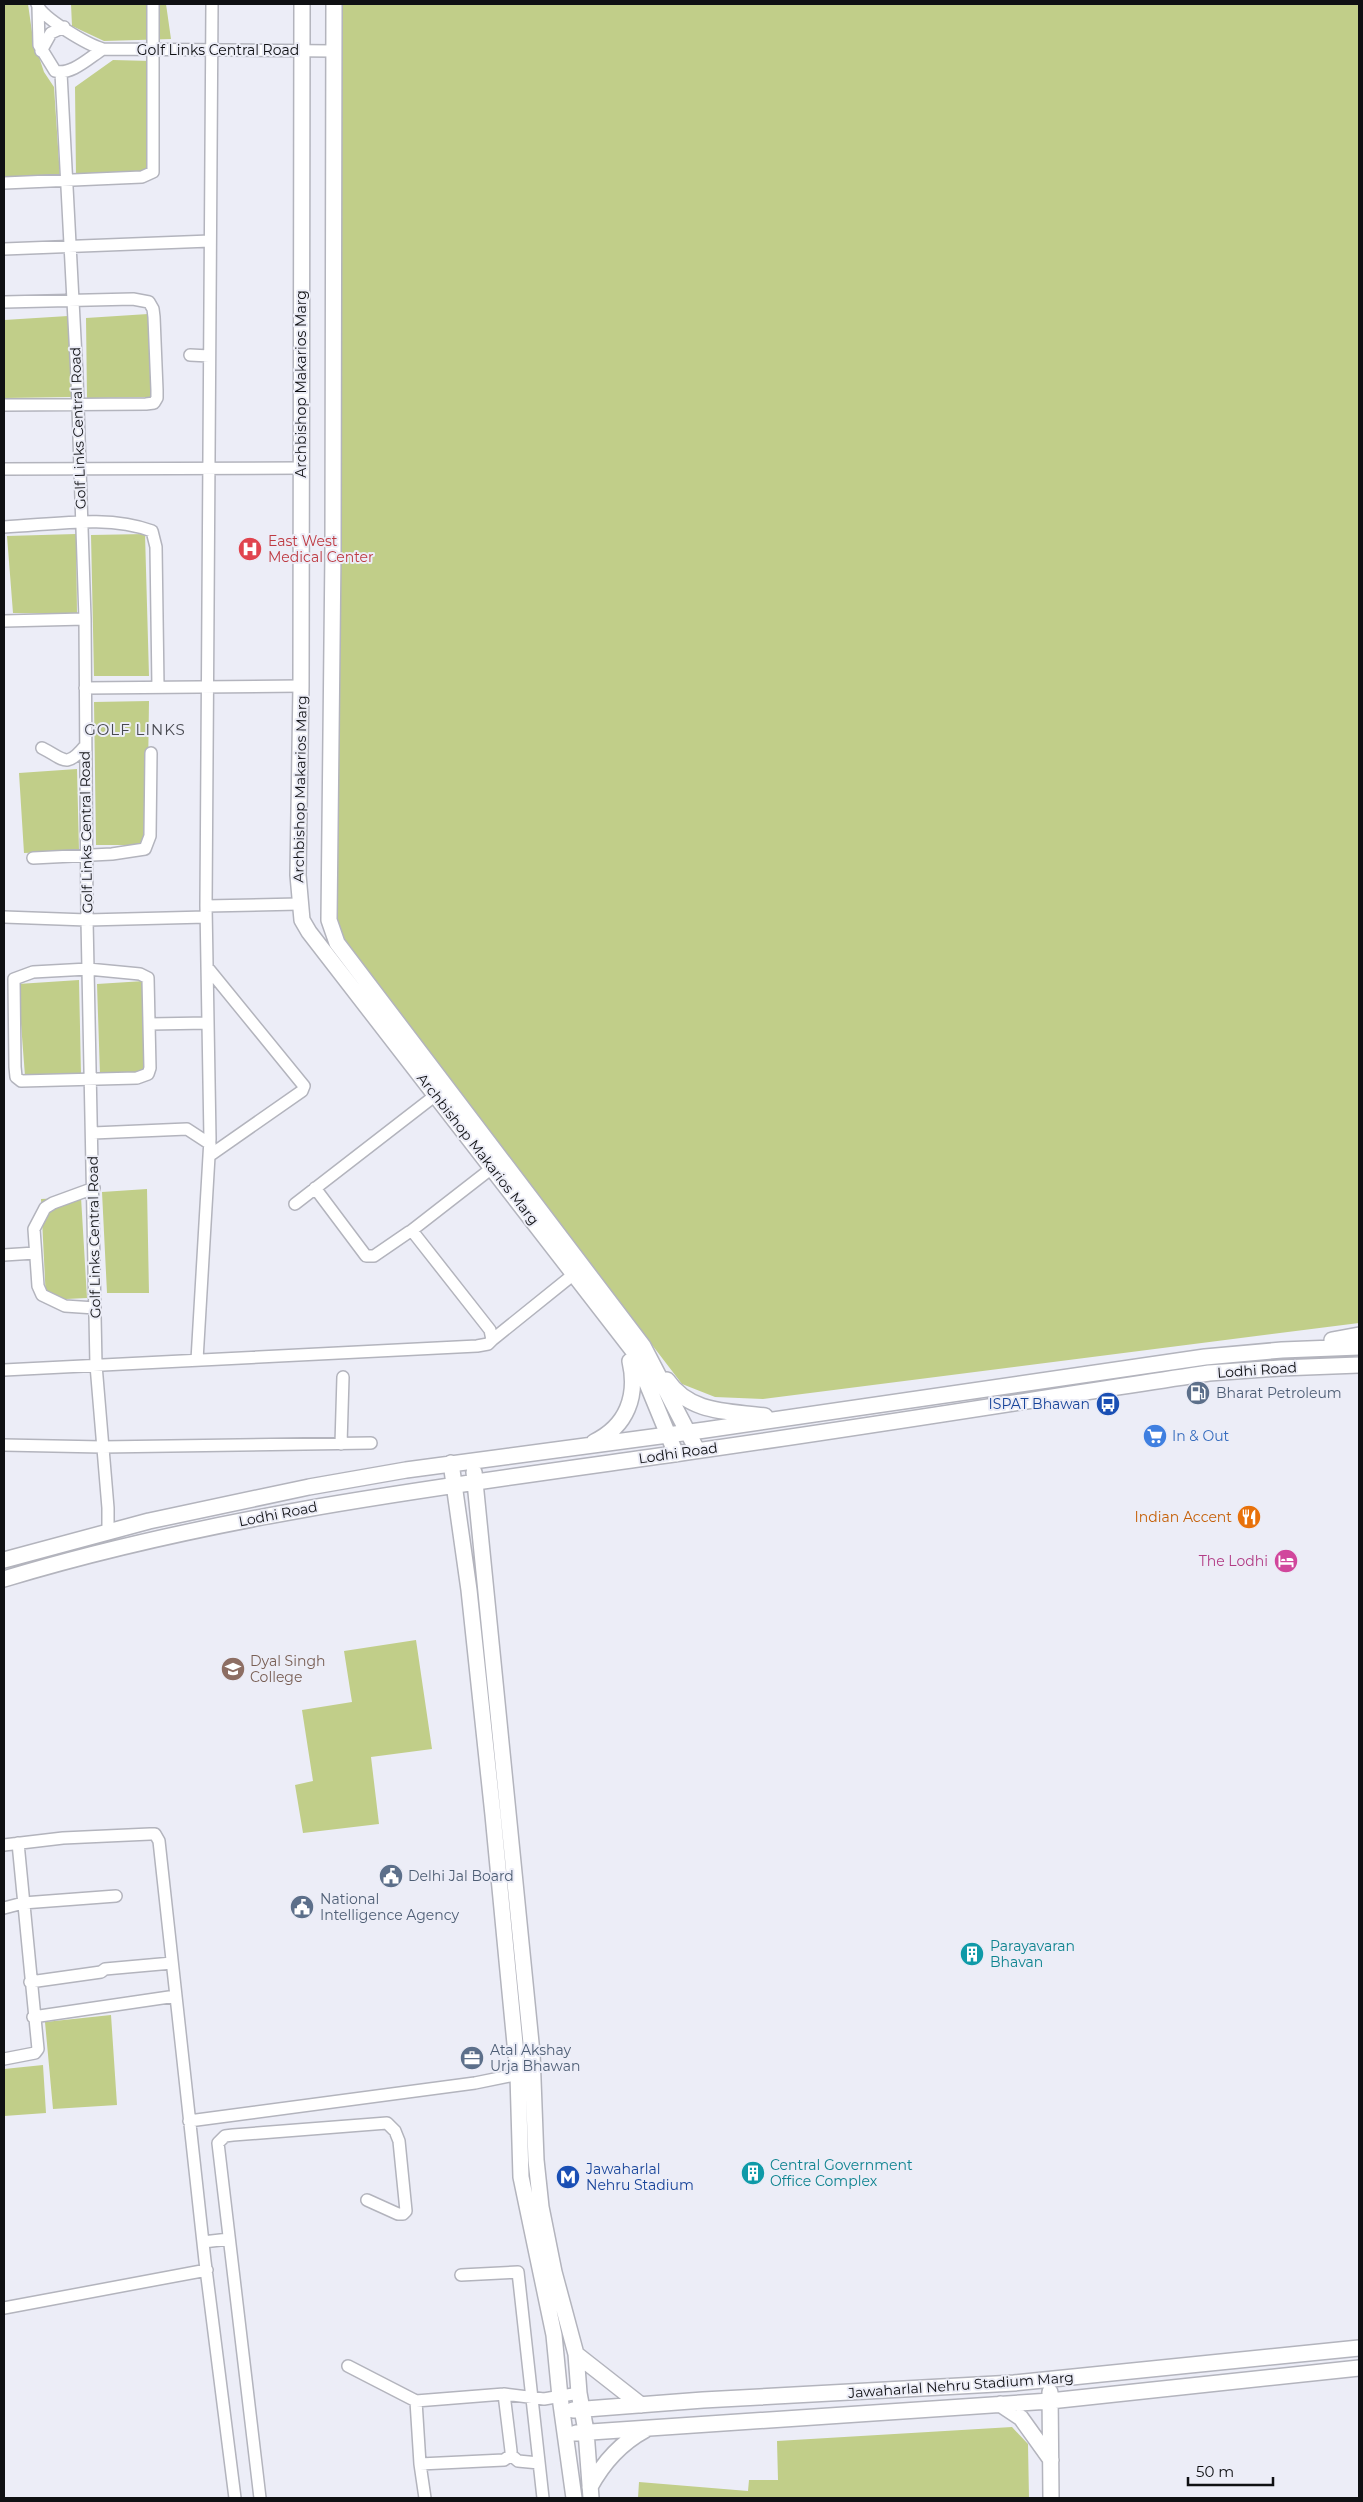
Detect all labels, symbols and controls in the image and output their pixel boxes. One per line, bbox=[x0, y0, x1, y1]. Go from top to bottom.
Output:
street label: Golf Links Central Road bbox=[137, 41, 299, 59]
street label: Archbishop Makarios Marg bbox=[292, 290, 310, 478]
street label: Golf Links Central Road bbox=[66, 347, 90, 509]
place label: East West Medical Center bbox=[268, 532, 374, 566]
hospital icon: East West Medical Center bbox=[237, 536, 263, 562]
street label: Archbishop Makarios Marg bbox=[289, 695, 311, 883]
district label: GOLF LINKS bbox=[84, 720, 186, 739]
street label: Golf Links Central Road bbox=[76, 751, 96, 913]
street label: Archbishop Makarios Marg bbox=[413, 1070, 543, 1228]
street label: Golf Links Central Road bbox=[84, 1156, 104, 1318]
street label: Lodhi Road bbox=[1217, 1358, 1297, 1382]
fuel station icon: Bharat Petroleum bbox=[1185, 1380, 1211, 1406]
place label: Bharat Petroleum bbox=[1216, 1384, 1342, 1402]
bus stop icon: ISPAT Bhawan bbox=[1095, 1391, 1121, 1417]
place label: ISPAT Bhawan bbox=[989, 1395, 1090, 1413]
supermarket icon: In & Out bbox=[1142, 1423, 1168, 1449]
place label: In & Out bbox=[1172, 1427, 1230, 1445]
street label: Lodhi Road bbox=[637, 1439, 719, 1467]
street label: Lodhi Road bbox=[237, 1498, 319, 1530]
restaurant icon: Indian Accent bbox=[1236, 1504, 1262, 1530]
place label: Indian Accent bbox=[1135, 1508, 1232, 1526]
hotel icon: The Lodhi bbox=[1273, 1548, 1299, 1574]
place label: The Lodhi bbox=[1199, 1552, 1268, 1570]
place label: Dyal Singh College bbox=[250, 1652, 325, 1686]
school or university icon: Dyal Singh College bbox=[220, 1656, 246, 1682]
public building icon: Delhi Jal Board bbox=[378, 1863, 404, 1889]
place label: Delhi Jal Board bbox=[408, 1867, 514, 1885]
place label: National Intelligence Agency bbox=[320, 1890, 460, 1924]
public building icon: National Intelligence Agency bbox=[289, 1894, 315, 1920]
place label: Parayavaran Bhavan bbox=[990, 1937, 1075, 1971]
building icon: Parayavaran Bhavan bbox=[959, 1941, 985, 1967]
place label: Atal Akshay Urja Bhawan bbox=[490, 2041, 580, 2075]
office icon: Atal Akshay Urja Bhawan bbox=[459, 2045, 485, 2071]
place label: Central Government Office Complex bbox=[770, 2156, 913, 2190]
place label: Jawaharlal Nehru Stadium bbox=[585, 2160, 694, 2194]
building icon: Central Government Office Complex bbox=[740, 2160, 766, 2186]
metro station icon: Jawaharlal Nehru Stadium bbox=[555, 2164, 581, 2190]
street label: Jawaharlal Nehru Stadium Marg bbox=[847, 2368, 1074, 2402]
scale bar bbox=[1188, 2454, 1273, 2486]
text: 50 m bbox=[1196, 2462, 1234, 2481]

